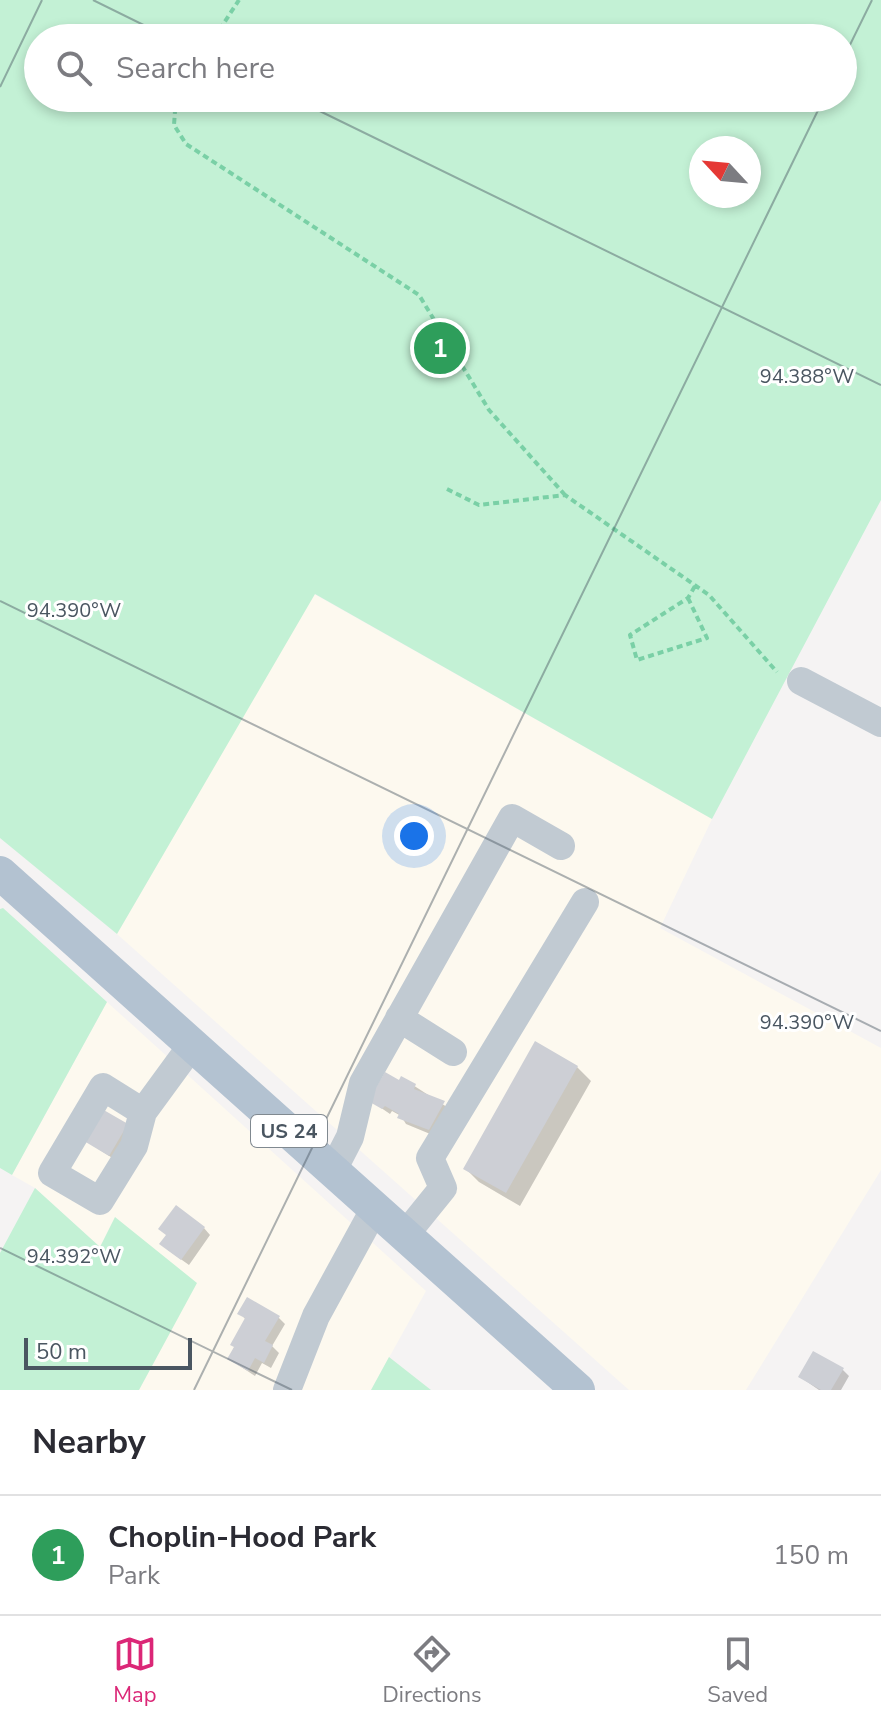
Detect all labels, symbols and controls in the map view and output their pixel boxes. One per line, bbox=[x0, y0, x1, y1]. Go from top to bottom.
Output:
search box bbox=[24, 24, 857, 112]
icon: search bbox=[52, 46, 96, 90]
text: Search here bbox=[116, 48, 275, 89]
north arrow bbox=[689, 136, 761, 208]
pin: 1 bbox=[414, 318, 466, 378]
text: 94.388°W bbox=[760, 363, 854, 390]
text: 94.390°W bbox=[27, 597, 121, 624]
your location bbox=[394, 816, 434, 856]
text: 94.390°W bbox=[760, 1009, 854, 1036]
road number: US 24 bbox=[251, 1115, 327, 1147]
text: 94.392°W bbox=[27, 1243, 121, 1270]
scale bar bbox=[24, 1334, 192, 1370]
text: 50 m bbox=[36, 1337, 87, 1367]
text: Nearby bbox=[32, 1419, 146, 1465]
text: Choplin-Hood Park bbox=[108, 1517, 376, 1558]
text: 1 bbox=[50, 1538, 66, 1573]
text: 150 m bbox=[773, 1538, 849, 1573]
text: Park bbox=[108, 1558, 160, 1593]
tab: Map bbox=[113, 1632, 157, 1710]
tab: Directions bbox=[383, 1632, 482, 1710]
tab: Saved bbox=[707, 1632, 768, 1710]

